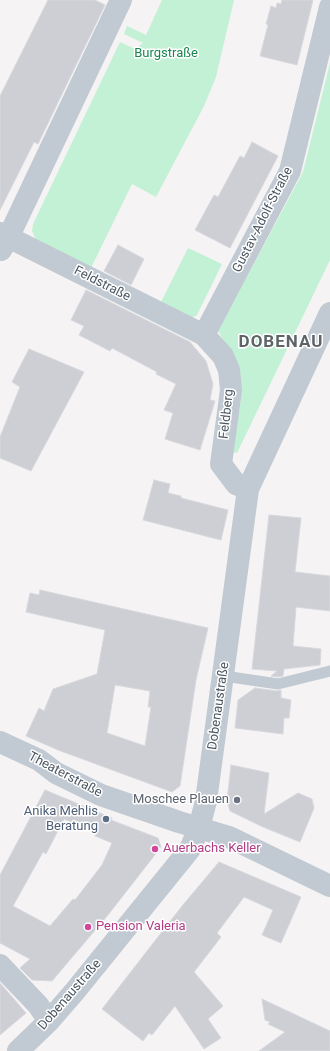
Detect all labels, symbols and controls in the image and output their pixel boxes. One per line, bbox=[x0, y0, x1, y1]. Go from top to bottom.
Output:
park label: Burgstraße bbox=[134, 46, 198, 62]
street label: Gustav-Adolf-Straße bbox=[230, 165, 296, 275]
street label: Feldstraße bbox=[71, 263, 133, 305]
district label: DOBENAU bbox=[239, 333, 323, 353]
street label: Feldberg bbox=[217, 388, 237, 440]
street label: Dobenaustraße bbox=[205, 661, 233, 751]
street label: Theaterstraße bbox=[25, 749, 105, 801]
place label: Moschee Plauen bbox=[133, 792, 229, 808]
marker: Moschee Plauen bbox=[232, 795, 242, 805]
place label: Anika Mehlis Beratung bbox=[24, 804, 98, 835]
marker: Anika Mehlis Beratung bbox=[101, 814, 111, 824]
place label: Auerbachs Keller bbox=[163, 841, 261, 857]
marker: Auerbachs Keller bbox=[150, 844, 160, 854]
place label: Pension Valeria bbox=[96, 919, 186, 935]
marker: Pension Valeria bbox=[83, 922, 93, 932]
street label: Dobenaustraße bbox=[35, 957, 105, 1033]

